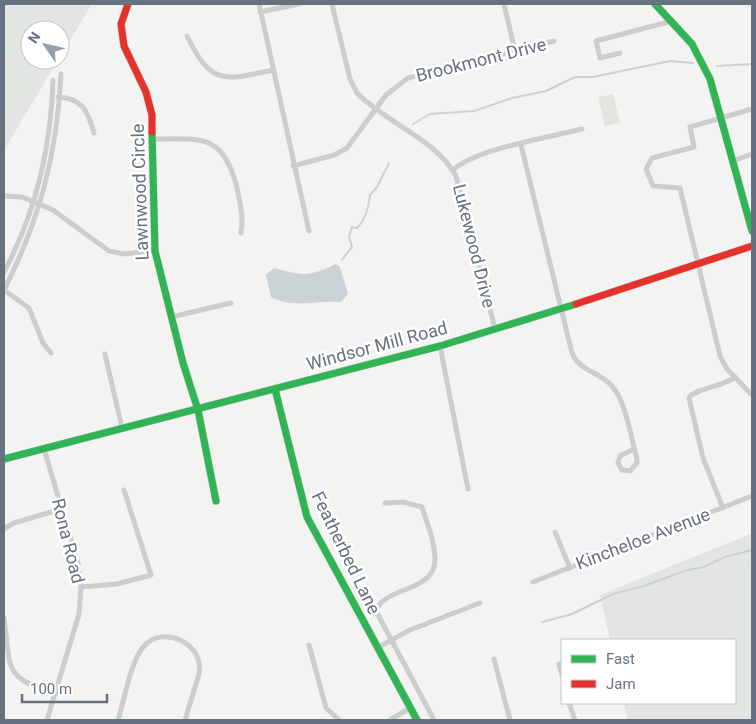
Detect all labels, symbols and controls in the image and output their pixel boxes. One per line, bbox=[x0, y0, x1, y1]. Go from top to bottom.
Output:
north arrow bbox=[20, 20, 70, 70]
text: N bbox=[25, 29, 44, 46]
street label: Brookmont Drive bbox=[414, 33, 548, 86]
street label: Lawnwood Circle bbox=[127, 123, 152, 261]
street label: Lukewood Drive bbox=[449, 182, 500, 310]
street label: Windsor Mill Road bbox=[304, 317, 450, 374]
street label: Featherbed Lane bbox=[308, 488, 385, 618]
street label: Rona Road bbox=[48, 496, 89, 586]
street label: Kincheloe Avenue bbox=[573, 503, 713, 574]
legend bbox=[561, 639, 736, 704]
text: Fast bbox=[606, 650, 635, 668]
scale bar bbox=[22, 672, 108, 704]
text: Jam bbox=[606, 675, 636, 693]
text: 100 m bbox=[30, 680, 72, 698]

